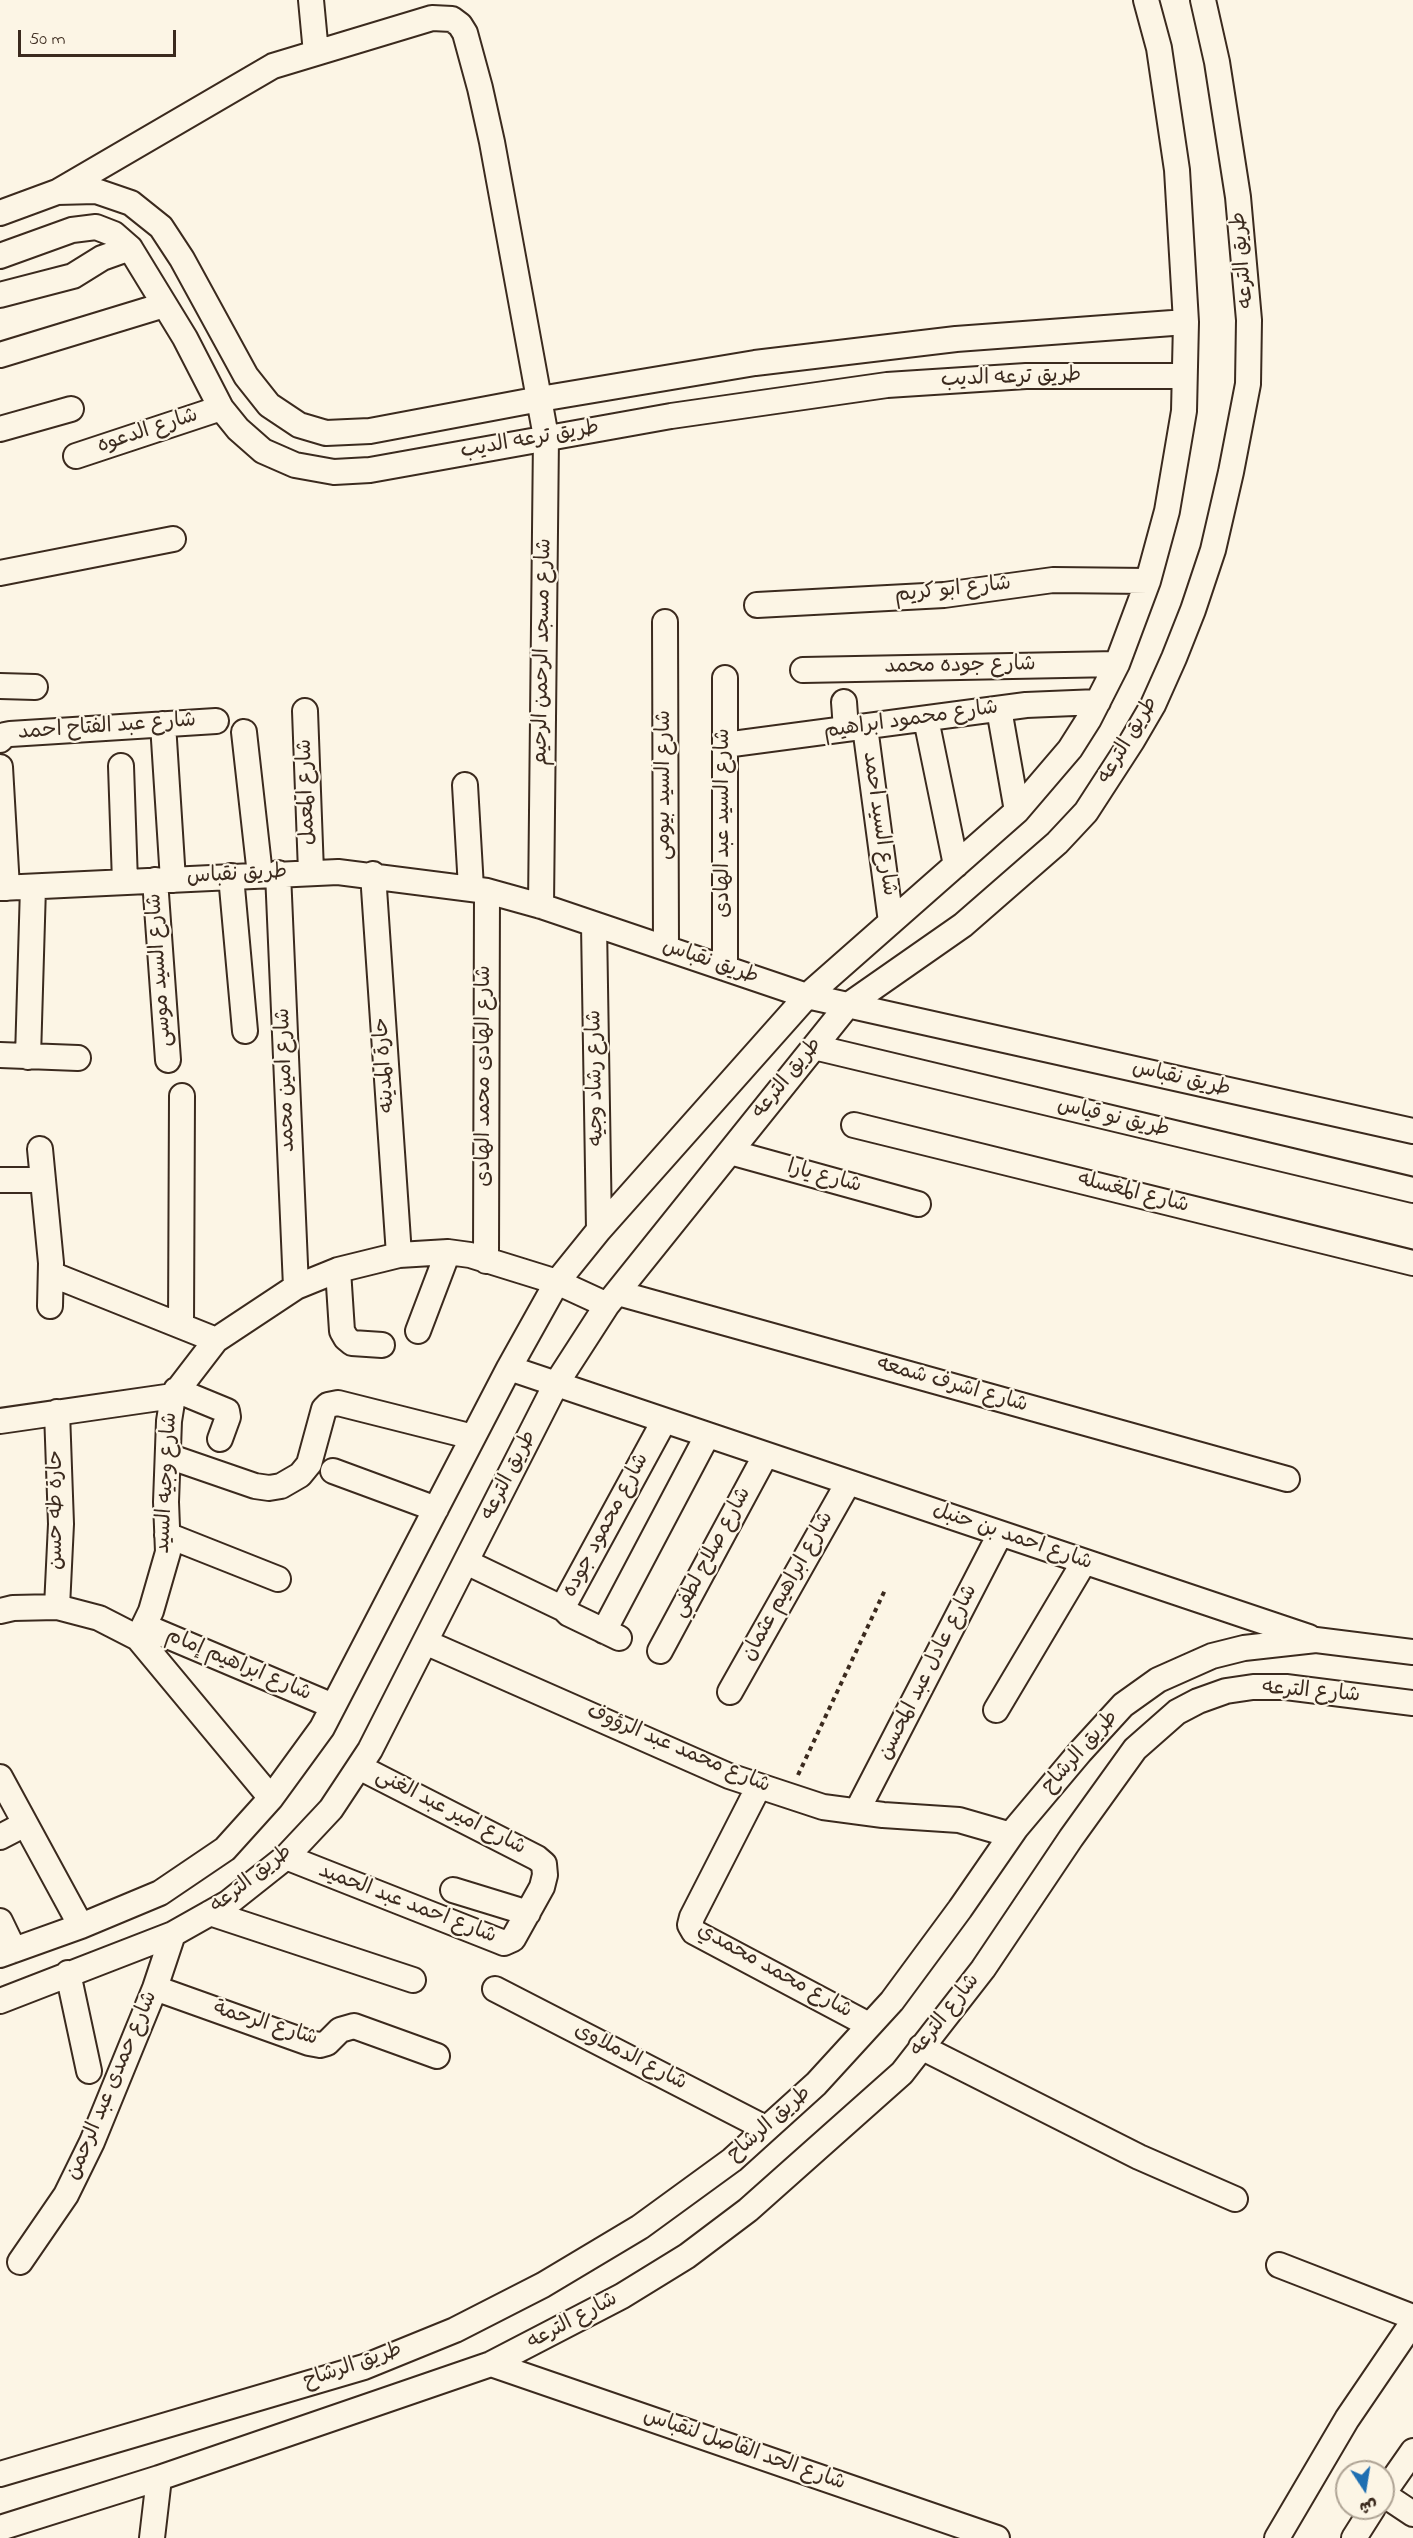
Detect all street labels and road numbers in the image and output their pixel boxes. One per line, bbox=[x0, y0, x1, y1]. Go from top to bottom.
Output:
street label: طريق الترعه bbox=[1227, 211, 1261, 309]
street label: طريق ترعه الديب bbox=[940, 364, 1082, 394]
street label: شارع الدعوه bbox=[94, 404, 202, 460]
street label: طريق ترعه الديب bbox=[459, 416, 601, 466]
street label: شارع مسجد الرحمن الرحيم bbox=[529, 538, 559, 766]
street label: شارع ابو كريم bbox=[894, 572, 1012, 610]
street label: شارع جوده محمد bbox=[884, 653, 1036, 681]
street label: طريق الترعه bbox=[1093, 693, 1165, 789]
street label: شارع محمود ابراهيم bbox=[822, 696, 1000, 746]
street label: شارع عبد الفتاح احمد bbox=[17, 709, 197, 747]
street label: شارع السيد بيومى bbox=[653, 710, 679, 860]
street label: شارع السيد عبد الهادى bbox=[712, 728, 738, 918]
street label: شارع المعمل bbox=[294, 738, 322, 846]
street label: شارع السيد احمد bbox=[855, 750, 901, 898]
street label: طريق نقباس bbox=[186, 861, 288, 891]
street label: شارع السيد موسى bbox=[143, 892, 179, 1048]
street label: طريق نقباس bbox=[659, 935, 761, 991]
street label: شارع الهادى محمد الهادى bbox=[473, 965, 499, 1187]
street label: شارع امين محمد bbox=[272, 1007, 302, 1153]
street label: شارع رشاد وجيه bbox=[583, 1010, 611, 1146]
street label: حارة المدينه bbox=[370, 1016, 402, 1114]
street label: طريق الترعه bbox=[748, 1033, 828, 1125]
street label: طريق نقباس bbox=[1129, 1056, 1233, 1104]
street label: طريق نو قياس bbox=[1054, 1094, 1172, 1144]
street label: شارع يارا bbox=[784, 1156, 864, 1200]
street label: شارع المغسله bbox=[1075, 1168, 1191, 1220]
street label: شارع اشرف شمعه bbox=[874, 1352, 1030, 1420]
street label: شارع وجيه السيد bbox=[152, 1412, 184, 1554]
street label: طريق الترعه bbox=[477, 1427, 543, 1525]
street label: حارة طه حسن bbox=[45, 1450, 71, 1570]
street label: شارع محمود جوده bbox=[558, 1450, 656, 1602]
street label: شارع صلاح لطفي bbox=[668, 1484, 758, 1622]
street label: شارع احمد بن حنبل bbox=[929, 1499, 1095, 1577]
street label: شارع ابراهيم عثمان bbox=[738, 1508, 840, 1666]
street label: شارع عادل عبد المحسن bbox=[874, 1581, 984, 1765]
street label: شارع ابراهيم إمام bbox=[162, 1624, 314, 1708]
street label: شارع الترعه bbox=[1261, 1676, 1361, 1710]
street label: شارع محمد عبد الرؤوف bbox=[583, 1700, 773, 1800]
street label: طريق الرشاح bbox=[1037, 1706, 1125, 1800]
street label: شارع امير عبد الغنى bbox=[371, 1764, 529, 1862]
street label: طريق الترعه bbox=[206, 1840, 298, 1920]
street label: شارع احمد عبد الحميد bbox=[314, 1859, 500, 1951]
street label: شارع محمد محمدي bbox=[692, 1919, 856, 2025]
street label: شارع الترعه bbox=[906, 1970, 986, 2062]
street label: شارع حمدى عبد الرحمن bbox=[62, 1988, 164, 2184]
street label: شارع الرحمة bbox=[210, 1997, 320, 2053]
street label: شارع الدملاوى bbox=[569, 2019, 691, 2097]
street label: طريق الرشاح bbox=[723, 2082, 817, 2168]
street label: شارع الترعه bbox=[524, 2288, 622, 2356]
street label: طريق الرشاح bbox=[300, 2338, 406, 2396]
street label: شارع الحد الفاصل لنقباس bbox=[640, 2405, 848, 2497]

